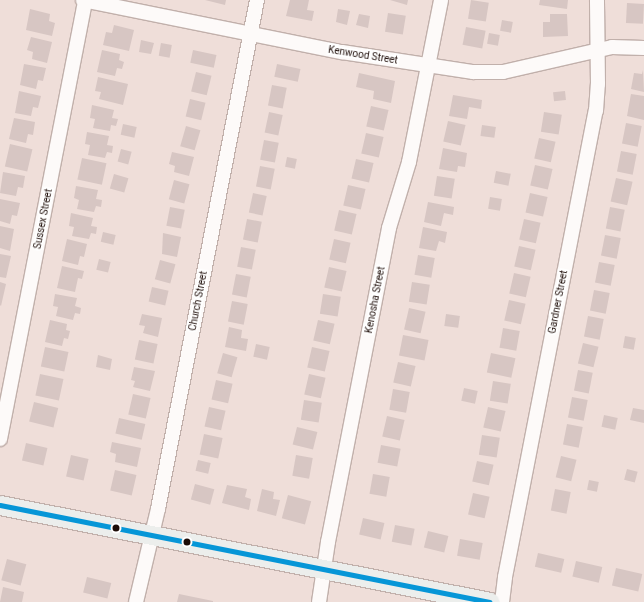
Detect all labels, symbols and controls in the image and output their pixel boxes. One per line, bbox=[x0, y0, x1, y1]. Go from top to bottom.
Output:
street label: Kenwood Street bbox=[327, 44, 399, 66]
street label: Sussex Street bbox=[31, 188, 55, 250]
street label: Kenosha Street bbox=[363, 266, 387, 334]
street label: Gardner Street bbox=[546, 269, 570, 335]
street label: Church Street bbox=[186, 270, 210, 332]
unlabelled marker bbox=[111, 523, 121, 533]
unlabelled marker bbox=[182, 537, 192, 547]

